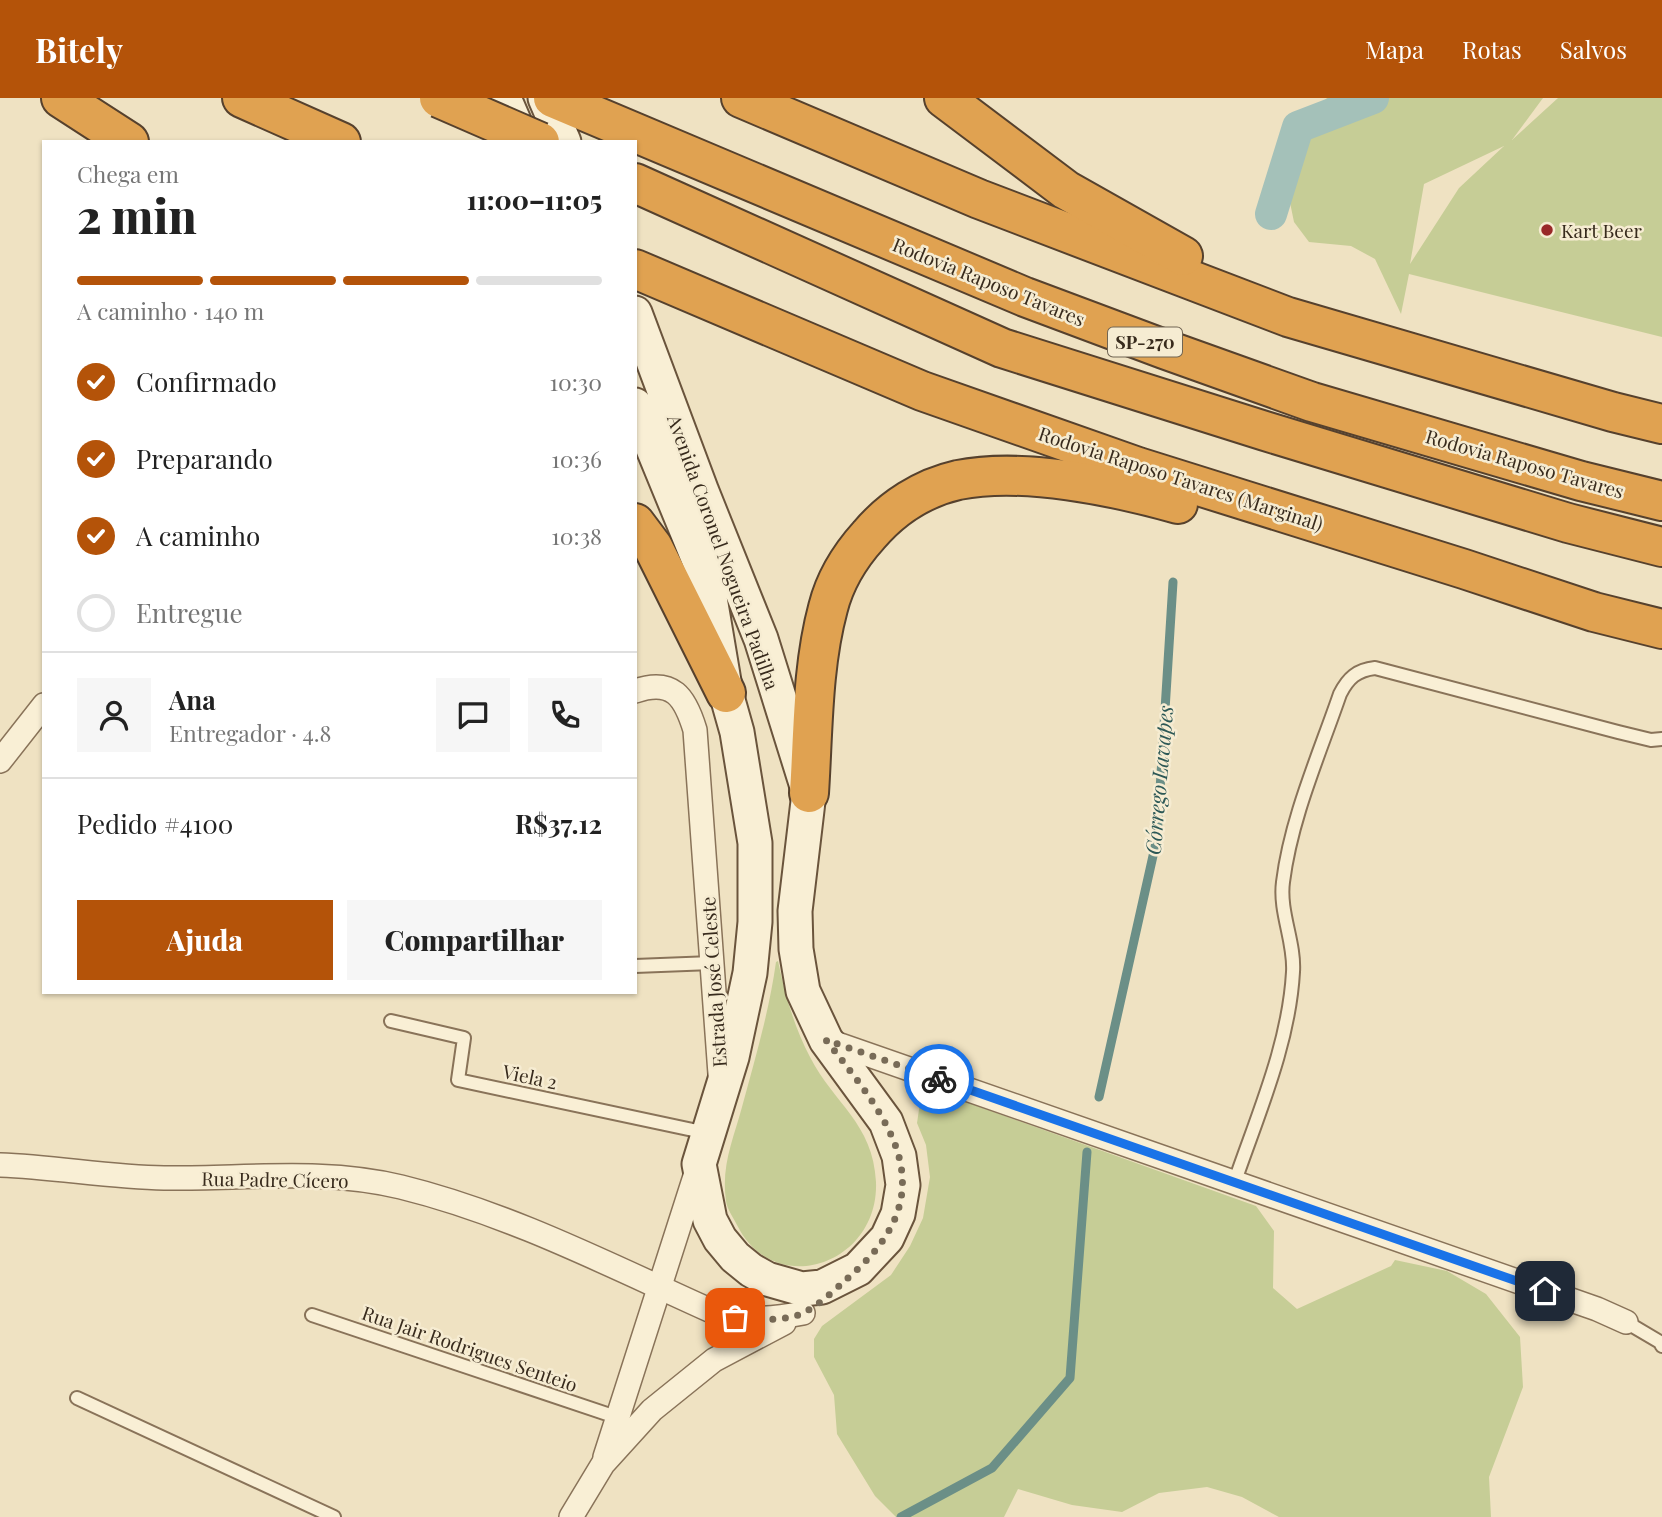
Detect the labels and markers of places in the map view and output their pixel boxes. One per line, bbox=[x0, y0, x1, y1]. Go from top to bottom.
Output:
place label: Kart Beer bbox=[1561, 217, 1643, 243]
marker: Kart Beer bbox=[1539, 222, 1555, 238]
pin bbox=[1515, 1261, 1575, 1321]
pin bbox=[705, 1288, 765, 1348]

